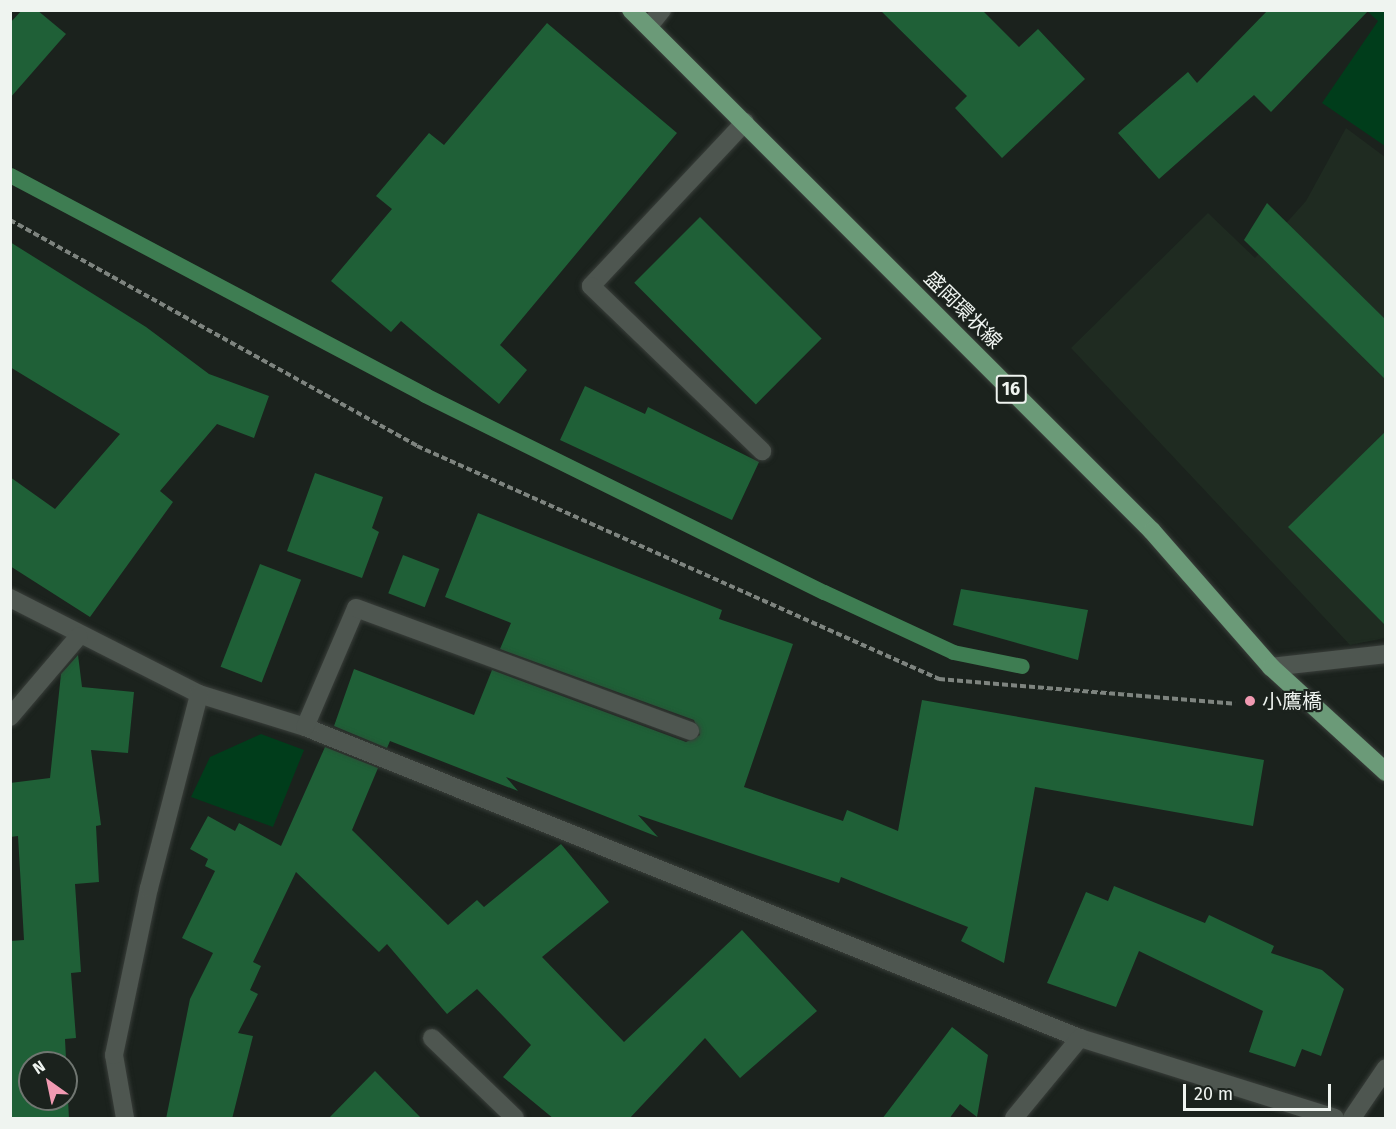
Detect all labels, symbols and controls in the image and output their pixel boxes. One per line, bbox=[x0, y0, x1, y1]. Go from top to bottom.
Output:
street label: 盛岡環状線 bbox=[919, 266, 1007, 354]
road number: 16 bbox=[994, 374, 1028, 404]
place label: 小鷹橋 bbox=[1262, 689, 1322, 713]
marker: 小鷹橋 bbox=[1243, 694, 1257, 708]
north arrow bbox=[18, 1051, 78, 1111]
text: N bbox=[29, 1056, 49, 1078]
scale bar bbox=[1186, 1072, 1334, 1110]
text: 20 m bbox=[1194, 1083, 1233, 1105]

